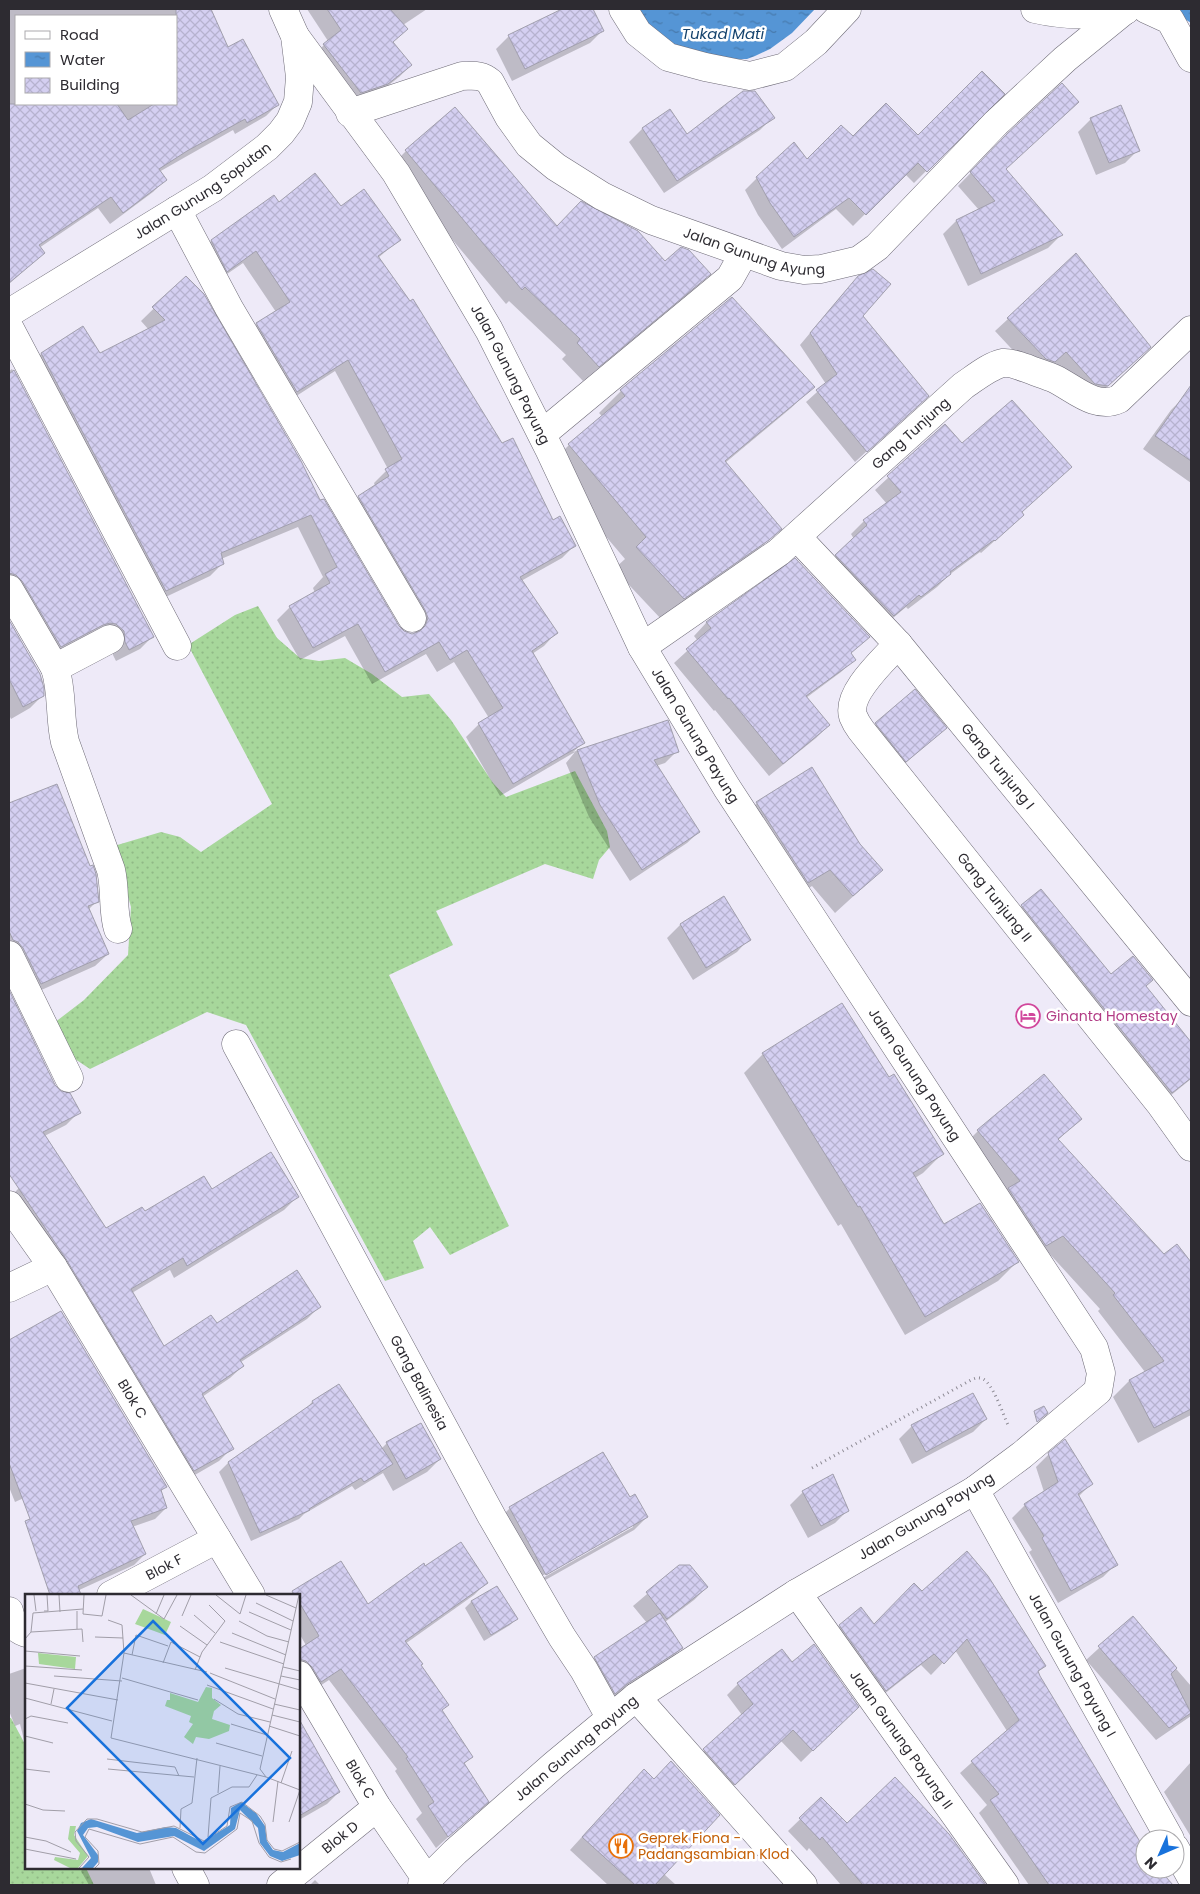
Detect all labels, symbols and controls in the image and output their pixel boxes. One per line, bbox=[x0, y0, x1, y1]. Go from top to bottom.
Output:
legend bbox=[15, 15, 178, 105]
water label: Tukad Mati bbox=[682, 23, 765, 44]
text: Road bbox=[60, 24, 99, 45]
text: Water bbox=[60, 49, 106, 70]
text: Building bbox=[60, 74, 120, 95]
street label: Jalan Gunung Soputan bbox=[130, 137, 275, 244]
street label: Jalan Gunung Ayung bbox=[681, 222, 825, 280]
street label: Jalan Gunung Payung bbox=[466, 300, 555, 448]
street label: Gang Tunjung bbox=[867, 393, 954, 474]
street label: Jalan Gunung Payung bbox=[647, 664, 744, 807]
street label: Gang Tunjung I bbox=[957, 719, 1039, 814]
street label: Gang Tunjung II bbox=[953, 848, 1037, 946]
hotel icon: Ginanta Homestay bbox=[1015, 1003, 1041, 1029]
street label: Jalan Gunung Payung bbox=[864, 1004, 966, 1145]
place label: Ginanta Homestay bbox=[1046, 1006, 1178, 1026]
street label: Gang Balinesia bbox=[385, 1331, 453, 1434]
street label: Blok C bbox=[113, 1375, 152, 1422]
street label: Jalan Gunung Payung bbox=[854, 1467, 998, 1565]
street label: Blok F bbox=[142, 1549, 186, 1585]
street label: Jalan Gunung Payung I bbox=[1024, 1589, 1121, 1740]
inset map bbox=[25, 1594, 300, 1869]
street label: Jalan Gunung Payung II bbox=[845, 1666, 958, 1813]
street label: Jalan Gunung Payung bbox=[510, 1690, 642, 1806]
street label: Blok C bbox=[341, 1756, 380, 1803]
street label: Blok D bbox=[317, 1816, 363, 1858]
place label: Geprek Fiona - Padangsambian Klod bbox=[638, 1828, 789, 1864]
north arrow bbox=[1135, 1829, 1185, 1879]
restaurant icon: Geprek Fiona - Padangsambian Klod bbox=[608, 1833, 634, 1859]
text: N bbox=[1140, 1852, 1162, 1874]

